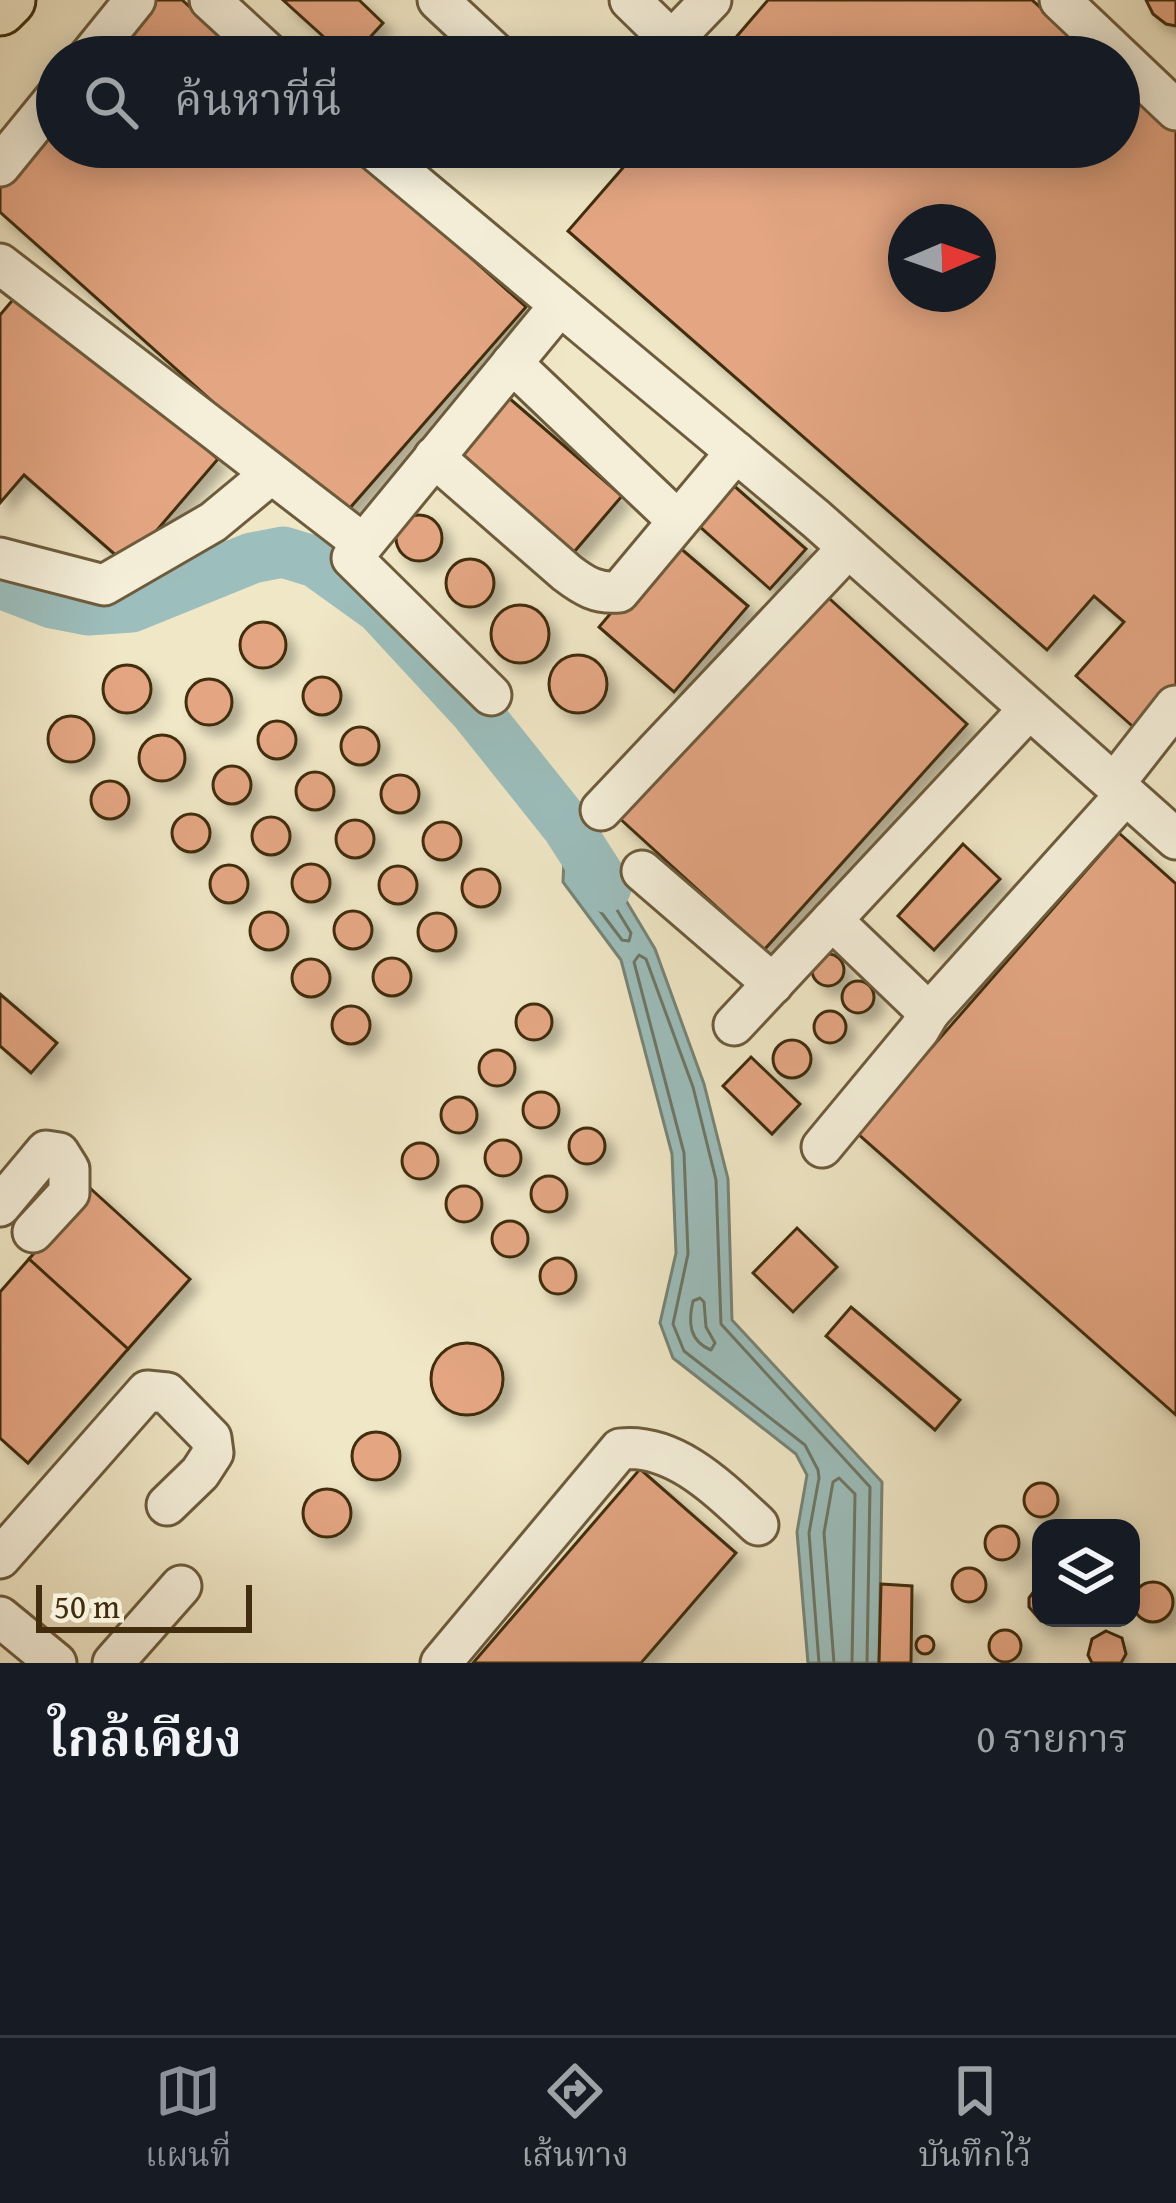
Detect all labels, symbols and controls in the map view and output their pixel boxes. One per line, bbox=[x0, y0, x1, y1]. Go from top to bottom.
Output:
search box bbox=[36, 36, 1140, 168]
text: ค้นหาที่นี่ bbox=[174, 66, 342, 131]
icon: search bbox=[78, 69, 144, 135]
north arrow bbox=[888, 204, 996, 312]
map controls bbox=[1032, 1519, 1140, 1627]
button: layers bbox=[1032, 1519, 1140, 1627]
scale bar bbox=[36, 1579, 252, 1632]
text: 50 m bbox=[54, 1582, 120, 1630]
text: ใกล้เคียง bbox=[48, 1700, 242, 1775]
text: 0 รายการ bbox=[976, 1709, 1128, 1766]
tab: แผนที่ bbox=[145, 2058, 231, 2184]
tab: เส้นทาง bbox=[521, 2058, 629, 2184]
tab: บันทึกไว้ bbox=[919, 2058, 1031, 2184]

